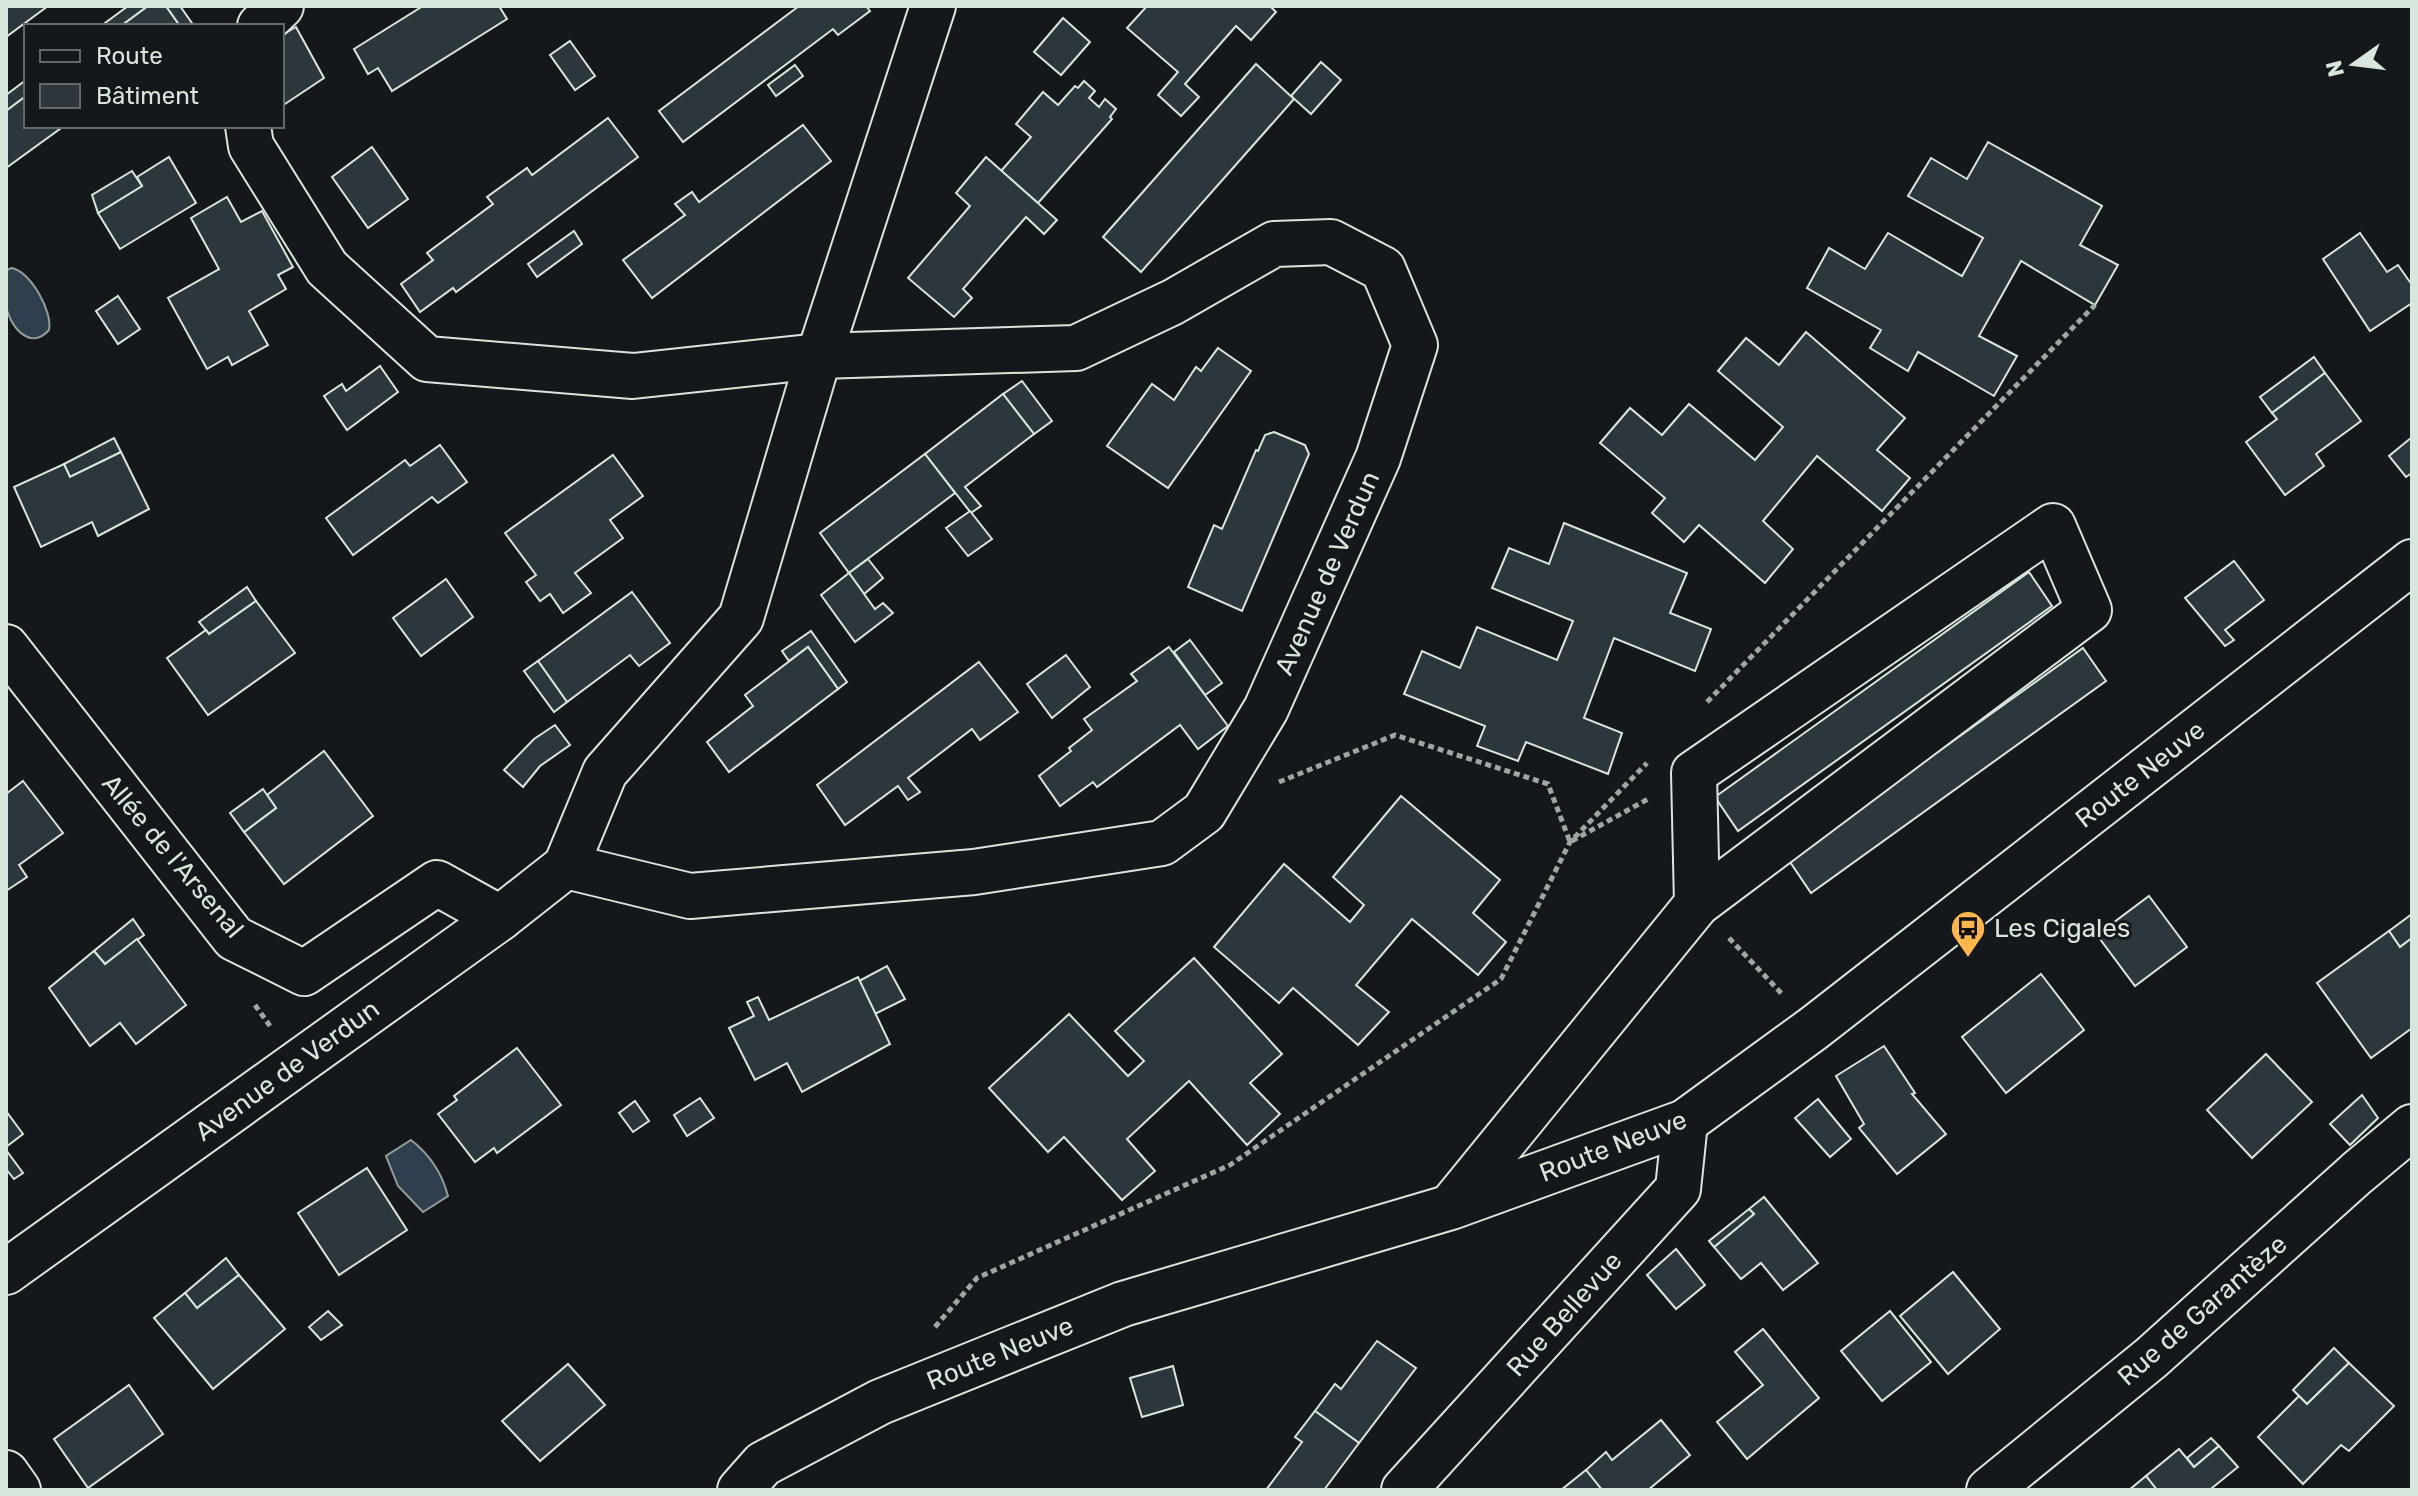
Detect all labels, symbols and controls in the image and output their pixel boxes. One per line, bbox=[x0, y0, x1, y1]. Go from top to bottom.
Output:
legend bbox=[24, 24, 284, 128]
north arrow bbox=[2314, 24, 2394, 104]
text: Route bbox=[96, 42, 163, 70]
text: N bbox=[2320, 58, 2350, 80]
text: Bâtiment bbox=[96, 82, 199, 110]
street label: Avenue de Verdun bbox=[1269, 466, 1386, 680]
street label: Route Neuve bbox=[2070, 714, 2211, 834]
street label: Allée de l'Arsenal bbox=[95, 768, 250, 944]
bus stop icon: Les Cigales bbox=[1949, 909, 1987, 959]
place label: Les Cigales bbox=[1994, 913, 2130, 944]
street label: Avenue de Verdun bbox=[189, 993, 385, 1148]
street label: Route Neuve bbox=[1535, 1104, 1691, 1189]
street label: Rue de Garantèze bbox=[2111, 1228, 2293, 1392]
street label: Rue Bellevue bbox=[1500, 1246, 1628, 1383]
street label: Route Neuve bbox=[922, 1310, 1078, 1397]

